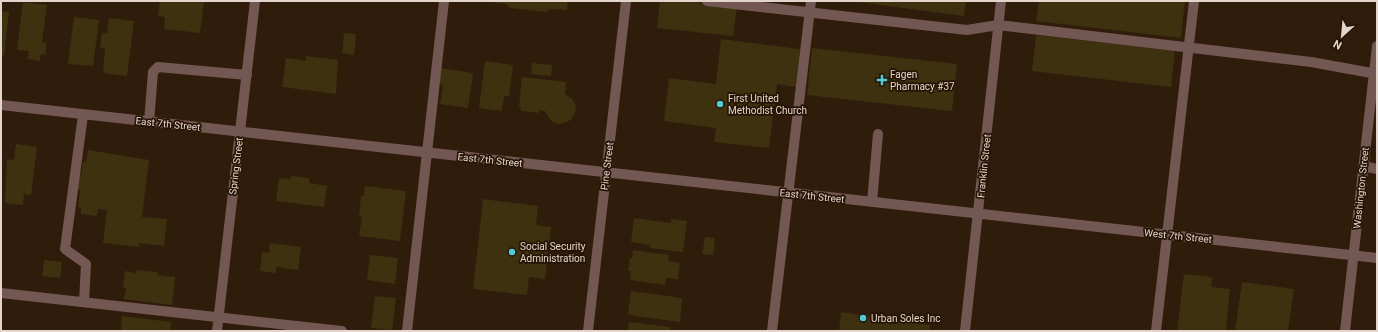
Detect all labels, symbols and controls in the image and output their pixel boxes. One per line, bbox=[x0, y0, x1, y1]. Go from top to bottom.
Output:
north arrow bbox=[1322, 16, 1362, 56]
text: N bbox=[1331, 37, 1344, 52]
place label: Fagen Pharmacy #37 bbox=[890, 69, 955, 92]
marker: Fagen Pharmacy #37 bbox=[877, 75, 887, 85]
place label: First United Methodist Church bbox=[728, 93, 807, 116]
marker: First United Methodist Church bbox=[715, 99, 725, 109]
street label: East 7th Street bbox=[135, 115, 201, 133]
street label: Franklin Street bbox=[975, 134, 993, 198]
street label: Spring Street bbox=[227, 137, 245, 195]
street label: Pine Street bbox=[599, 141, 615, 191]
street label: Washington Street bbox=[1351, 147, 1371, 229]
street label: East 7th Street bbox=[457, 151, 523, 169]
street label: East 7th Street bbox=[779, 187, 845, 205]
street label: West 7th Street bbox=[1144, 227, 1212, 245]
place label: Social Security Administration bbox=[520, 241, 586, 264]
marker: Social Security Administration bbox=[507, 247, 517, 257]
marker: Urban Soles Inc bbox=[858, 313, 868, 323]
place label: Urban Soles Inc bbox=[871, 313, 940, 324]

